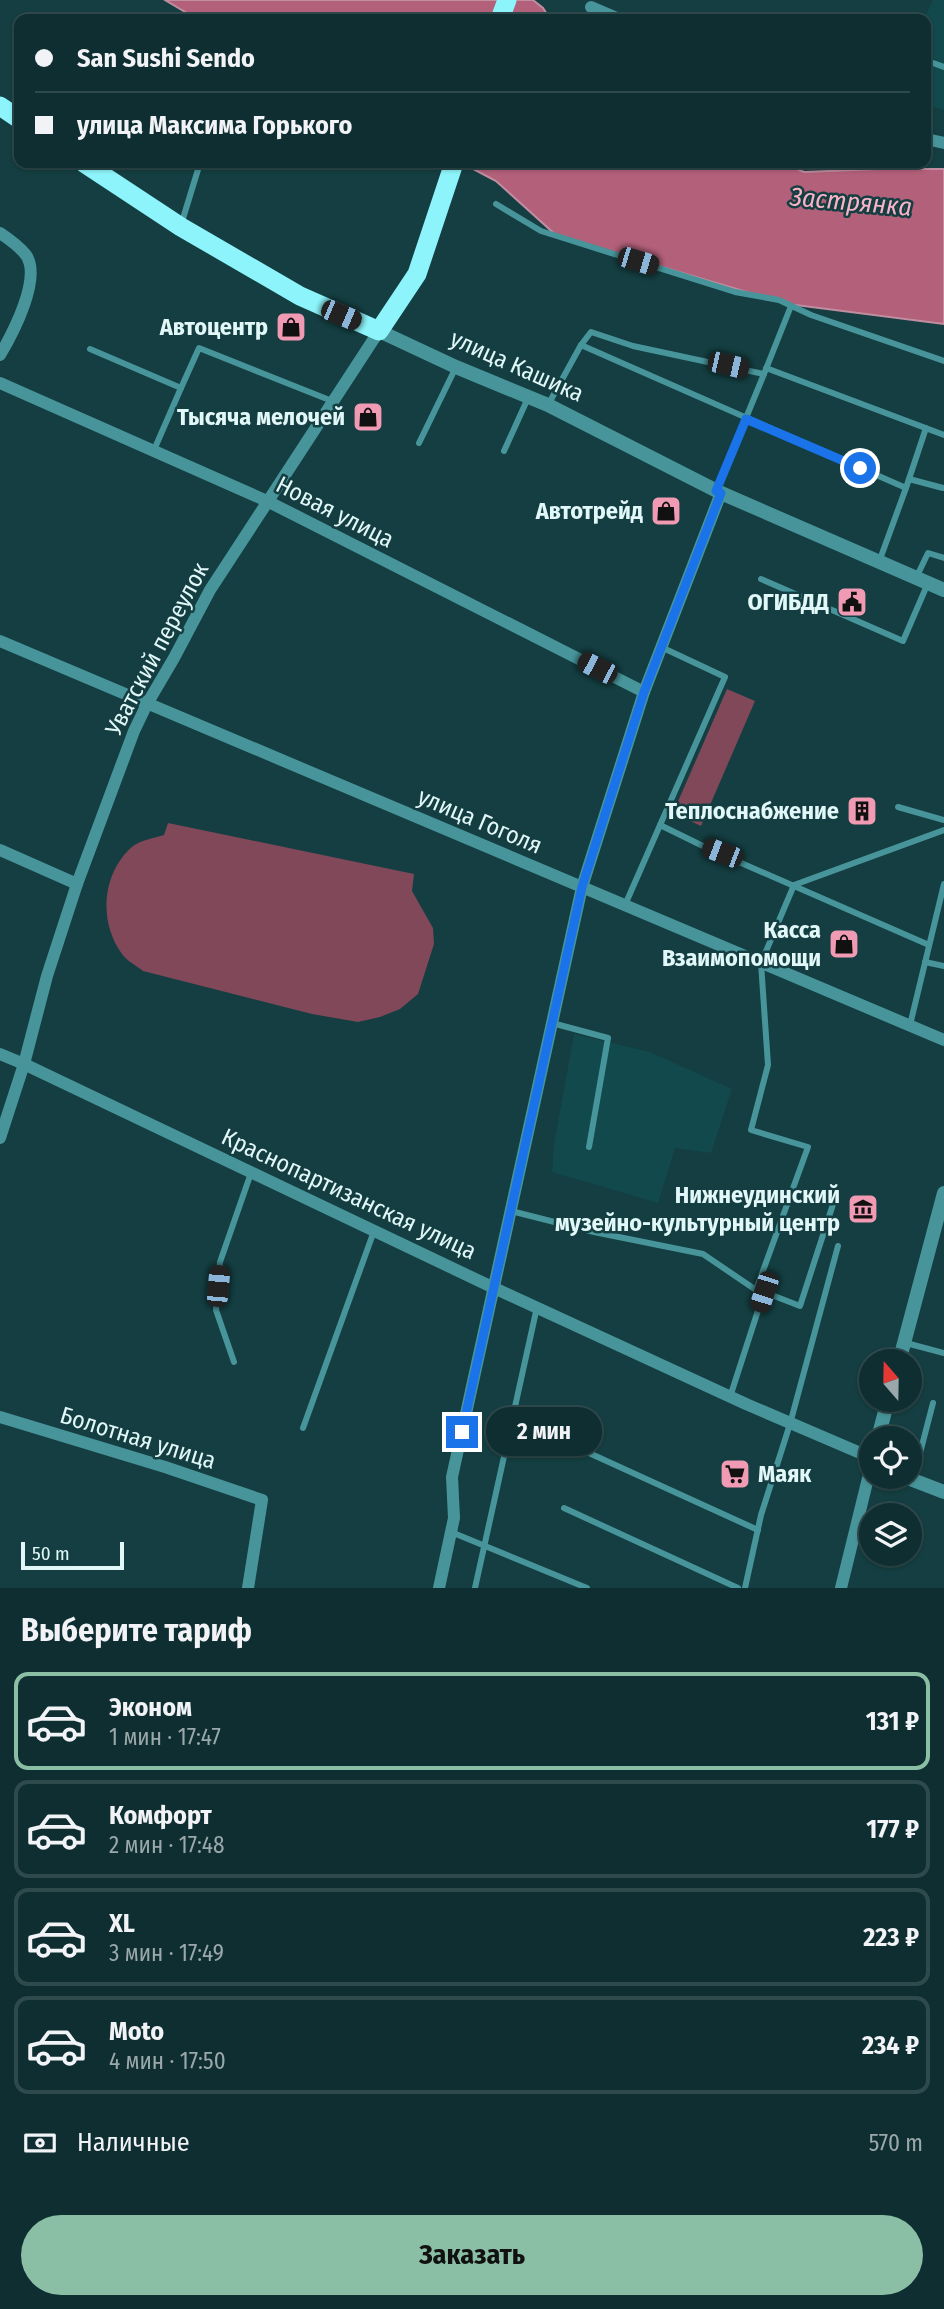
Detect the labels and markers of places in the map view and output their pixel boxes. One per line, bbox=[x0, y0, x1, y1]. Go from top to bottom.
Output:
shop icon: Автоцентр bbox=[274, 310, 308, 344]
place label: Автоцентр bbox=[159, 313, 268, 341]
shop icon: Тысяча мелочей bbox=[351, 400, 385, 434]
place label: Тысяча мелочей bbox=[177, 403, 345, 431]
shop icon: Автотрейд bbox=[649, 494, 683, 528]
place label: Автотрейд bbox=[535, 497, 643, 525]
public building icon: ОГИБДД bbox=[835, 585, 869, 619]
place label: ОГИБДД bbox=[747, 588, 829, 616]
building icon: Теплоснабжение bbox=[845, 794, 879, 828]
place label: Теплоснабжение bbox=[665, 797, 839, 825]
place label: Касса Взаимопомощи bbox=[662, 916, 821, 972]
shop icon: Касса Взаимопомощи bbox=[827, 927, 861, 961]
place label: Нижнеудинский музейно-культурный центр bbox=[555, 1181, 840, 1237]
museum icon: Нижнеудинский музейно-культурный центр bbox=[846, 1192, 880, 1226]
supermarket icon: Маяк bbox=[718, 1457, 752, 1491]
place label: Маяк bbox=[758, 1460, 812, 1488]

